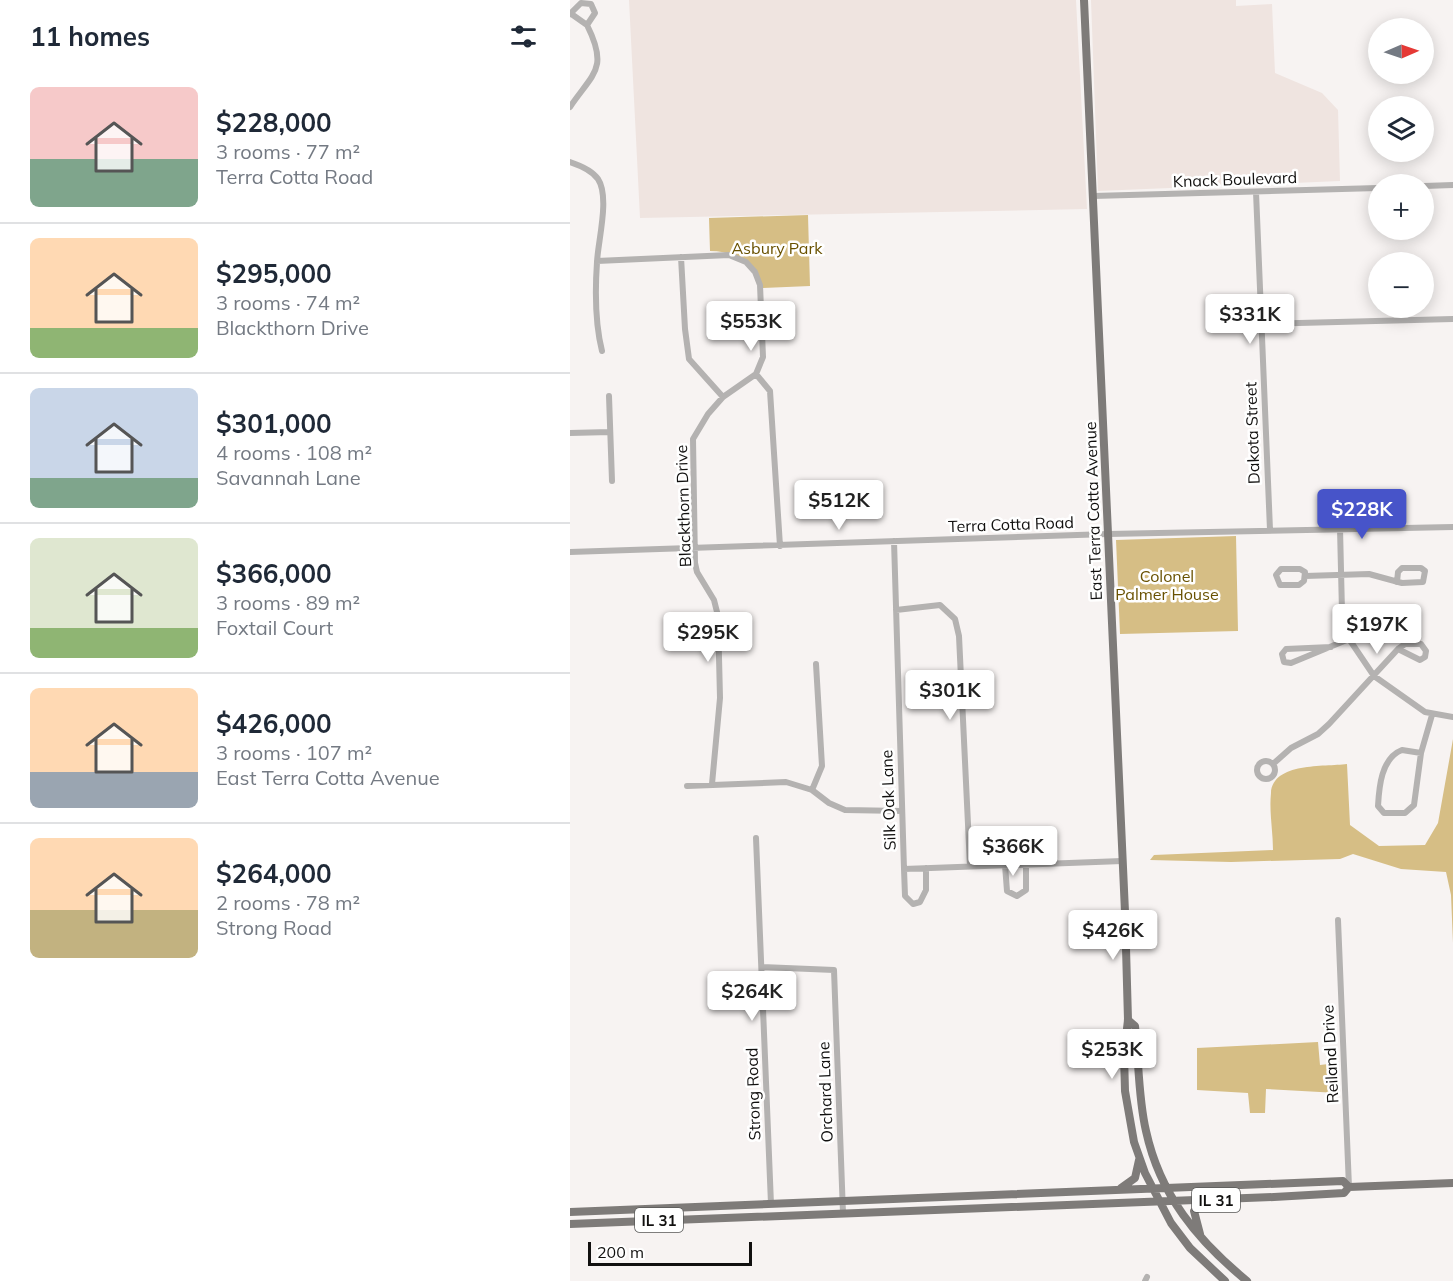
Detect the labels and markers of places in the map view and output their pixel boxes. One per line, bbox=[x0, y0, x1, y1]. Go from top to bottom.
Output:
pin: $331K bbox=[1208, 294, 1292, 345]
pin: $553K bbox=[709, 301, 793, 352]
pin: $512K bbox=[797, 480, 881, 531]
pin: $228K bbox=[1320, 489, 1404, 540]
pin: $197K bbox=[1335, 604, 1419, 655]
pin: $295K bbox=[666, 612, 750, 663]
pin: $301K bbox=[908, 670, 992, 721]
pin: $366K bbox=[971, 826, 1055, 877]
pin: $426K bbox=[1071, 910, 1155, 961]
pin: $264K bbox=[710, 971, 794, 1022]
pin: $253K bbox=[1070, 1029, 1154, 1080]

